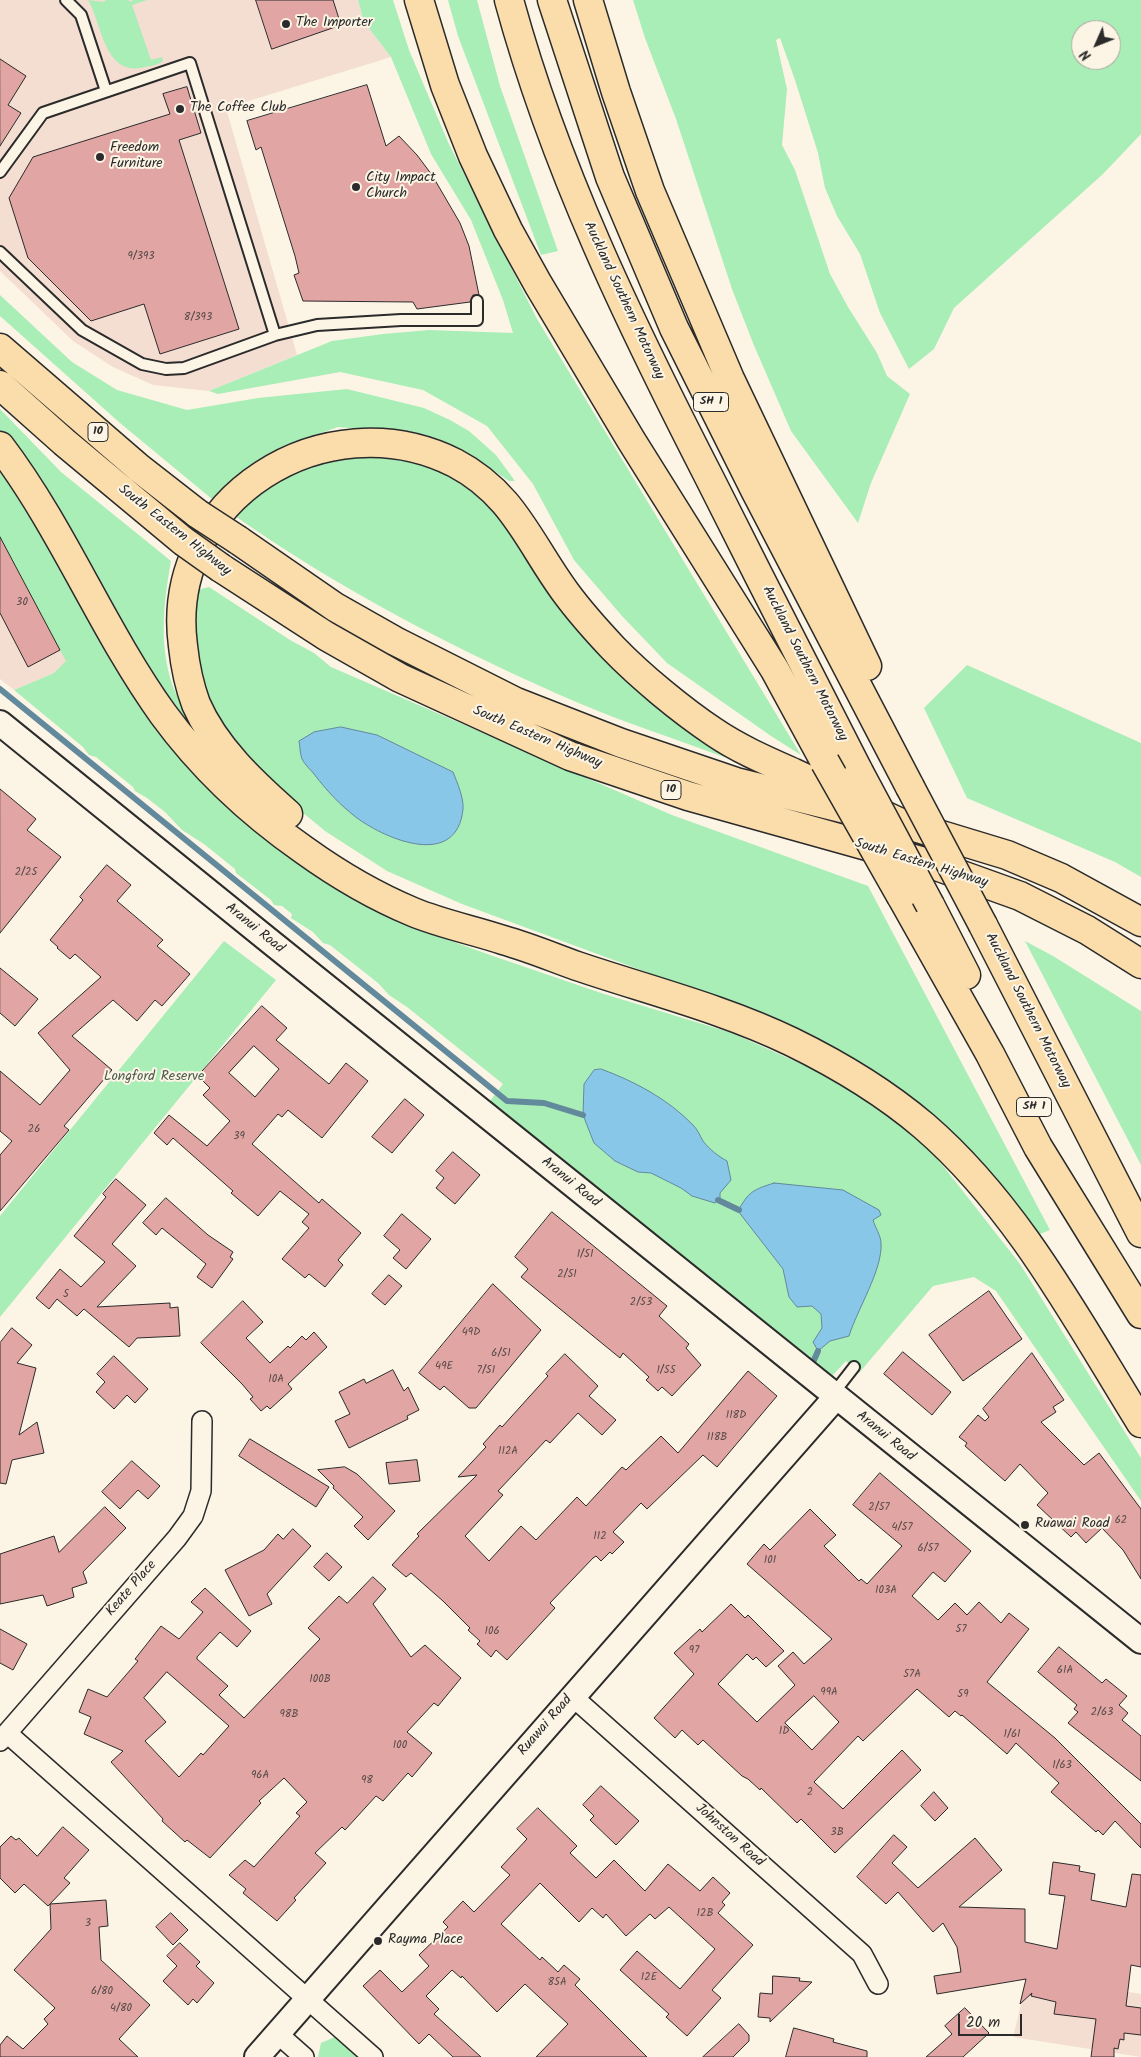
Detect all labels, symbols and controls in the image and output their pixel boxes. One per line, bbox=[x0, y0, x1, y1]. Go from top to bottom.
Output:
place label: The Importer bbox=[296, 16, 372, 32]
marker: The Importer bbox=[280, 18, 292, 30]
north arrow bbox=[1071, 20, 1121, 70]
text: N bbox=[1075, 44, 1097, 66]
place label: The Coffee Club bbox=[190, 101, 286, 117]
marker: The Coffee Club bbox=[174, 103, 186, 115]
place label: Freedom Furniture bbox=[110, 141, 163, 174]
marker: Freedom Furniture bbox=[94, 151, 106, 163]
place label: City Impact Church bbox=[366, 171, 436, 203]
marker: City Impact Church bbox=[350, 181, 362, 193]
street label: Auckland Southern Motorway bbox=[579, 220, 667, 382]
house number: 9/393 bbox=[127, 250, 155, 264]
house number: 8/393 bbox=[184, 311, 212, 325]
road number: SH 1 bbox=[694, 392, 728, 412]
road number: 10 bbox=[88, 422, 108, 442]
street label: South Eastern Highway bbox=[114, 482, 234, 580]
street label: Auckland Southern Motorway bbox=[758, 584, 850, 744]
house number: 30 bbox=[16, 596, 28, 610]
street label: South Eastern Highway bbox=[470, 703, 604, 773]
road number: 10 bbox=[661, 780, 681, 800]
street label: South Eastern Highway bbox=[852, 836, 990, 892]
house number: 2/25 bbox=[15, 866, 37, 880]
street label: Aranui Road bbox=[221, 900, 287, 958]
street label: Auckland Southern Motorway bbox=[981, 931, 1073, 1091]
park label: Longford Reserve bbox=[104, 1070, 204, 1086]
road number: SH 1 bbox=[1016, 1098, 1052, 1116]
house number: 26 bbox=[28, 1123, 40, 1137]
house number: 39 bbox=[233, 1130, 245, 1144]
street label: Aranui Road bbox=[537, 1154, 603, 1212]
house number: 1/51 bbox=[577, 1248, 593, 1262]
house number: 2/51 bbox=[557, 1268, 577, 1282]
house number: 5 bbox=[63, 1288, 69, 1302]
house number: 2/53 bbox=[630, 1296, 652, 1310]
house number: 49D bbox=[462, 1326, 480, 1340]
house number: 6/51 bbox=[491, 1347, 511, 1361]
house number: 49E bbox=[435, 1360, 453, 1374]
house number: 7/51 bbox=[477, 1364, 495, 1378]
house number: 1/55 bbox=[656, 1364, 676, 1378]
house number: 10A bbox=[268, 1373, 284, 1387]
street label: Aranui Road bbox=[852, 1408, 918, 1466]
house number: 118D bbox=[726, 1409, 746, 1423]
house number: 118B bbox=[707, 1431, 727, 1445]
house number: 112A bbox=[498, 1445, 518, 1459]
house number: 2/57 bbox=[868, 1501, 890, 1515]
house number: 62 bbox=[1115, 1514, 1127, 1528]
place label: Ruawai Road bbox=[1035, 1517, 1109, 1533]
marker: Ruawai Road bbox=[1019, 1519, 1031, 1531]
house number: 4/57 bbox=[892, 1521, 912, 1535]
house number: 112 bbox=[593, 1530, 607, 1544]
house number: 6/57 bbox=[918, 1542, 938, 1556]
house number: 101 bbox=[764, 1554, 776, 1568]
street label: Keate Place bbox=[103, 1558, 161, 1620]
house number: 103A bbox=[875, 1584, 897, 1598]
house number: 57 bbox=[956, 1623, 966, 1637]
house number: 106 bbox=[484, 1625, 500, 1639]
house number: 97 bbox=[689, 1644, 699, 1658]
house number: 61A bbox=[1057, 1664, 1073, 1678]
house number: 57A bbox=[903, 1668, 921, 1682]
house number: 100B bbox=[309, 1673, 331, 1687]
house number: 99A bbox=[820, 1686, 838, 1700]
house number: 59 bbox=[957, 1688, 969, 1702]
street label: Ruawai Road bbox=[515, 1692, 577, 1760]
house number: 2/63 bbox=[1091, 1706, 1113, 1720]
house number: 98B bbox=[280, 1708, 298, 1722]
house number: 1D bbox=[779, 1725, 789, 1739]
house number: 1/61 bbox=[1004, 1728, 1020, 1742]
house number: 100 bbox=[393, 1739, 407, 1753]
house number: 1/63 bbox=[1052, 1759, 1072, 1773]
house number: 96A bbox=[251, 1769, 269, 1783]
house number: 98 bbox=[361, 1774, 373, 1788]
house number: 2 bbox=[807, 1786, 813, 1800]
street label: Johnston Road bbox=[691, 1801, 767, 1871]
house number: 3B bbox=[830, 1826, 844, 1840]
house number: 12B bbox=[697, 1907, 713, 1921]
house number: 3 bbox=[85, 1917, 91, 1931]
place label: Rayma Place bbox=[388, 1933, 463, 1949]
marker: Rayma Place bbox=[372, 1935, 384, 1947]
house number: 12E bbox=[641, 1971, 657, 1985]
house number: 85A bbox=[547, 1976, 567, 1990]
house number: 6/80 bbox=[91, 1985, 113, 1999]
house number: 4/80 bbox=[110, 2002, 132, 2016]
scale bar bbox=[961, 2004, 1025, 2036]
text: 20 m bbox=[966, 2011, 1000, 2035]

